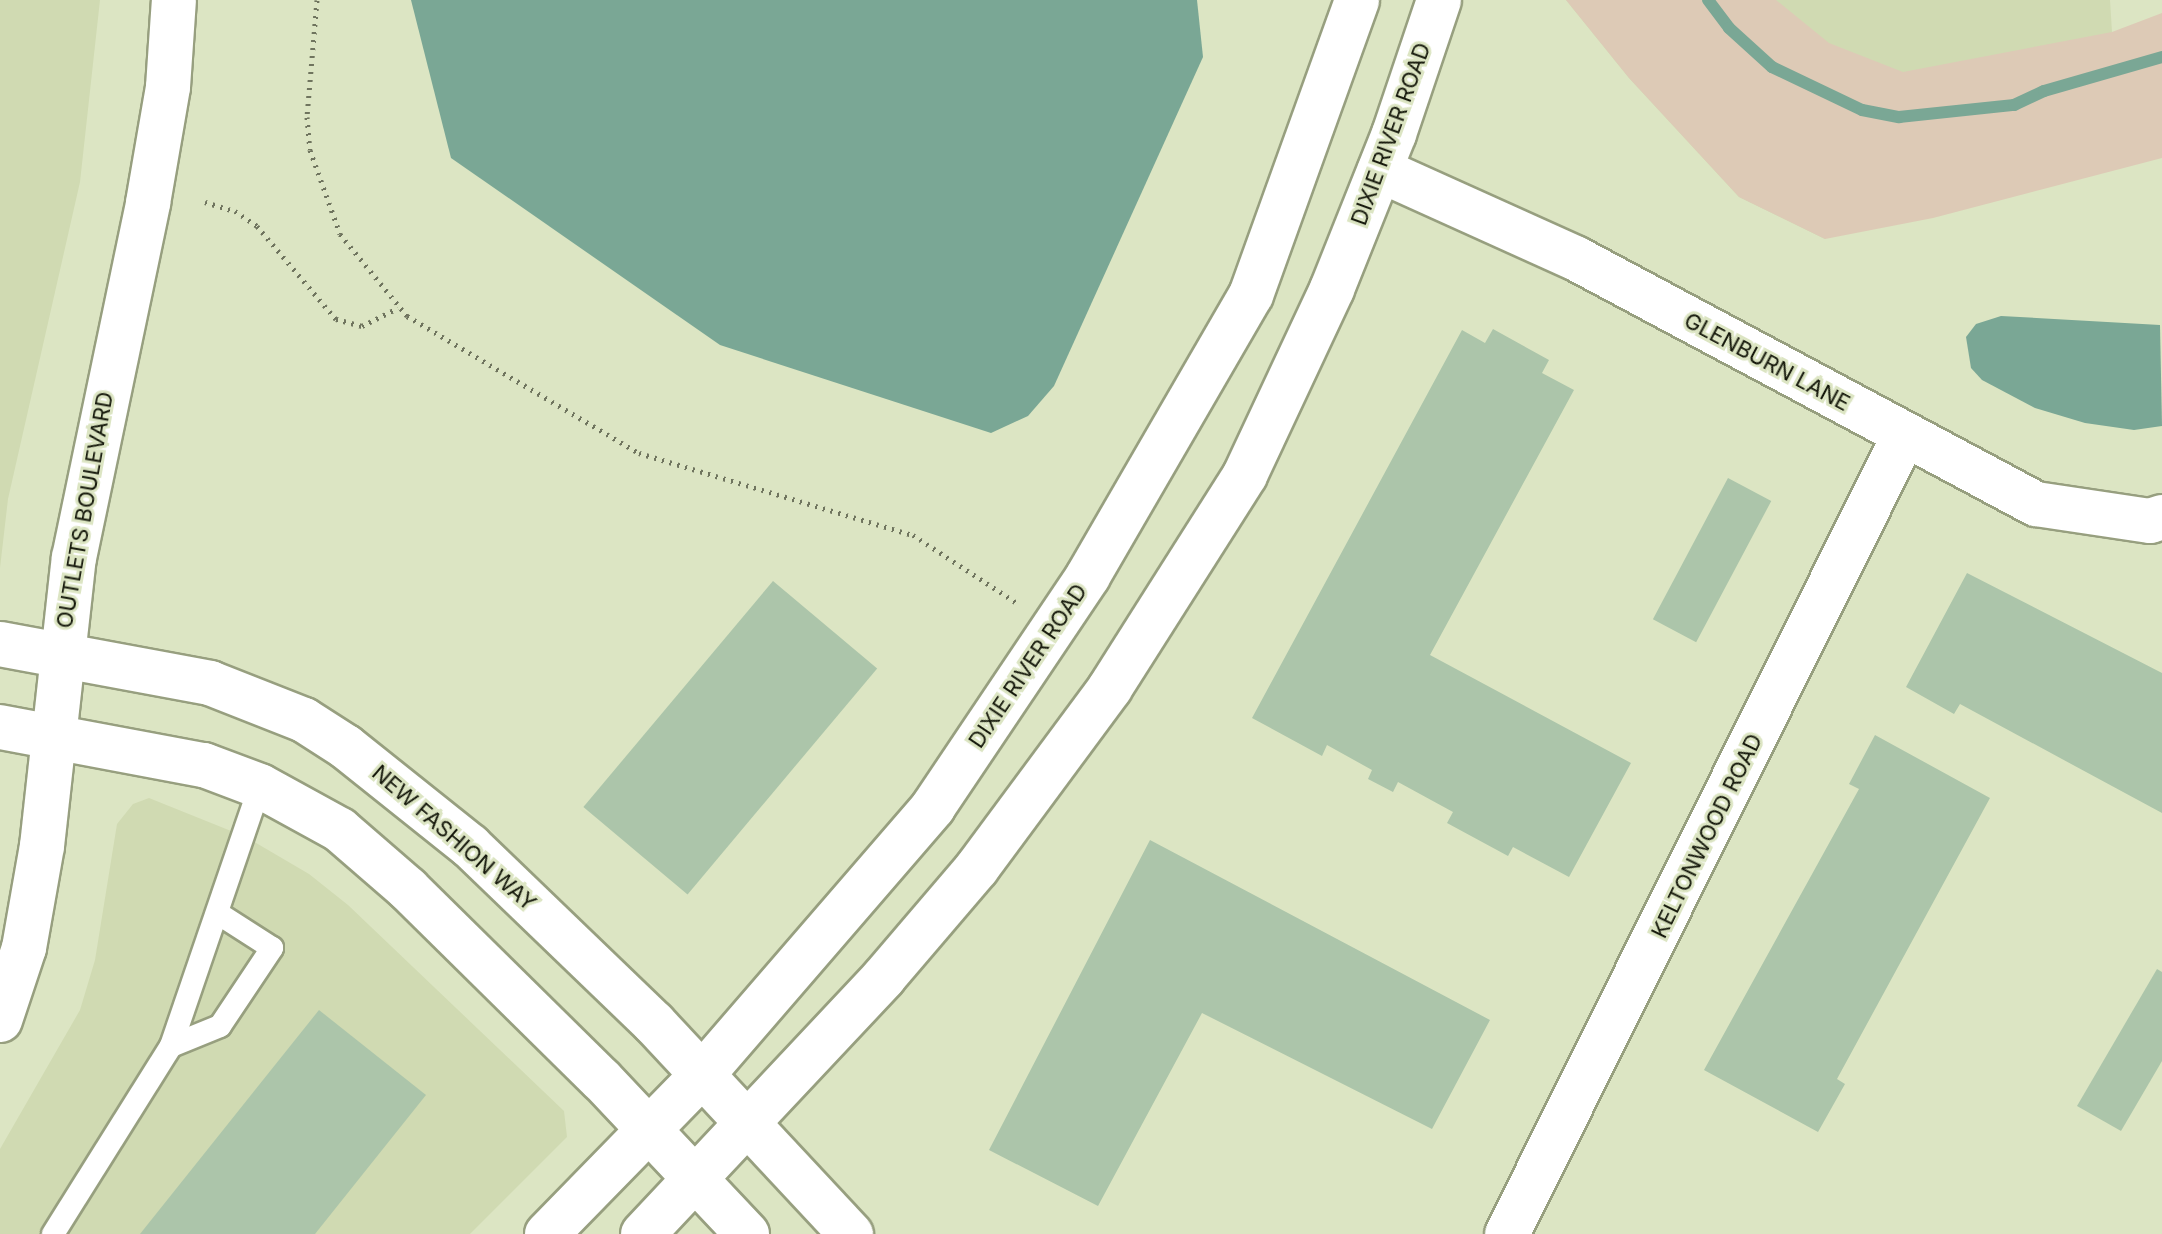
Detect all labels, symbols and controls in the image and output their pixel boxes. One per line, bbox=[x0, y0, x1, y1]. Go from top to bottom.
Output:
street label: DIXIE RIVER ROAD bbox=[1346, 39, 1436, 229]
street label: GLENBURN LANE bbox=[1680, 307, 1854, 417]
street label: OUTLETS BOULEVARD bbox=[51, 390, 119, 630]
street label: DIXIE RIVER ROAD bbox=[963, 579, 1093, 753]
street label: KELTONWOOD ROAD bbox=[1646, 730, 1768, 942]
street label: NEW FASHION WAY bbox=[367, 760, 541, 916]

